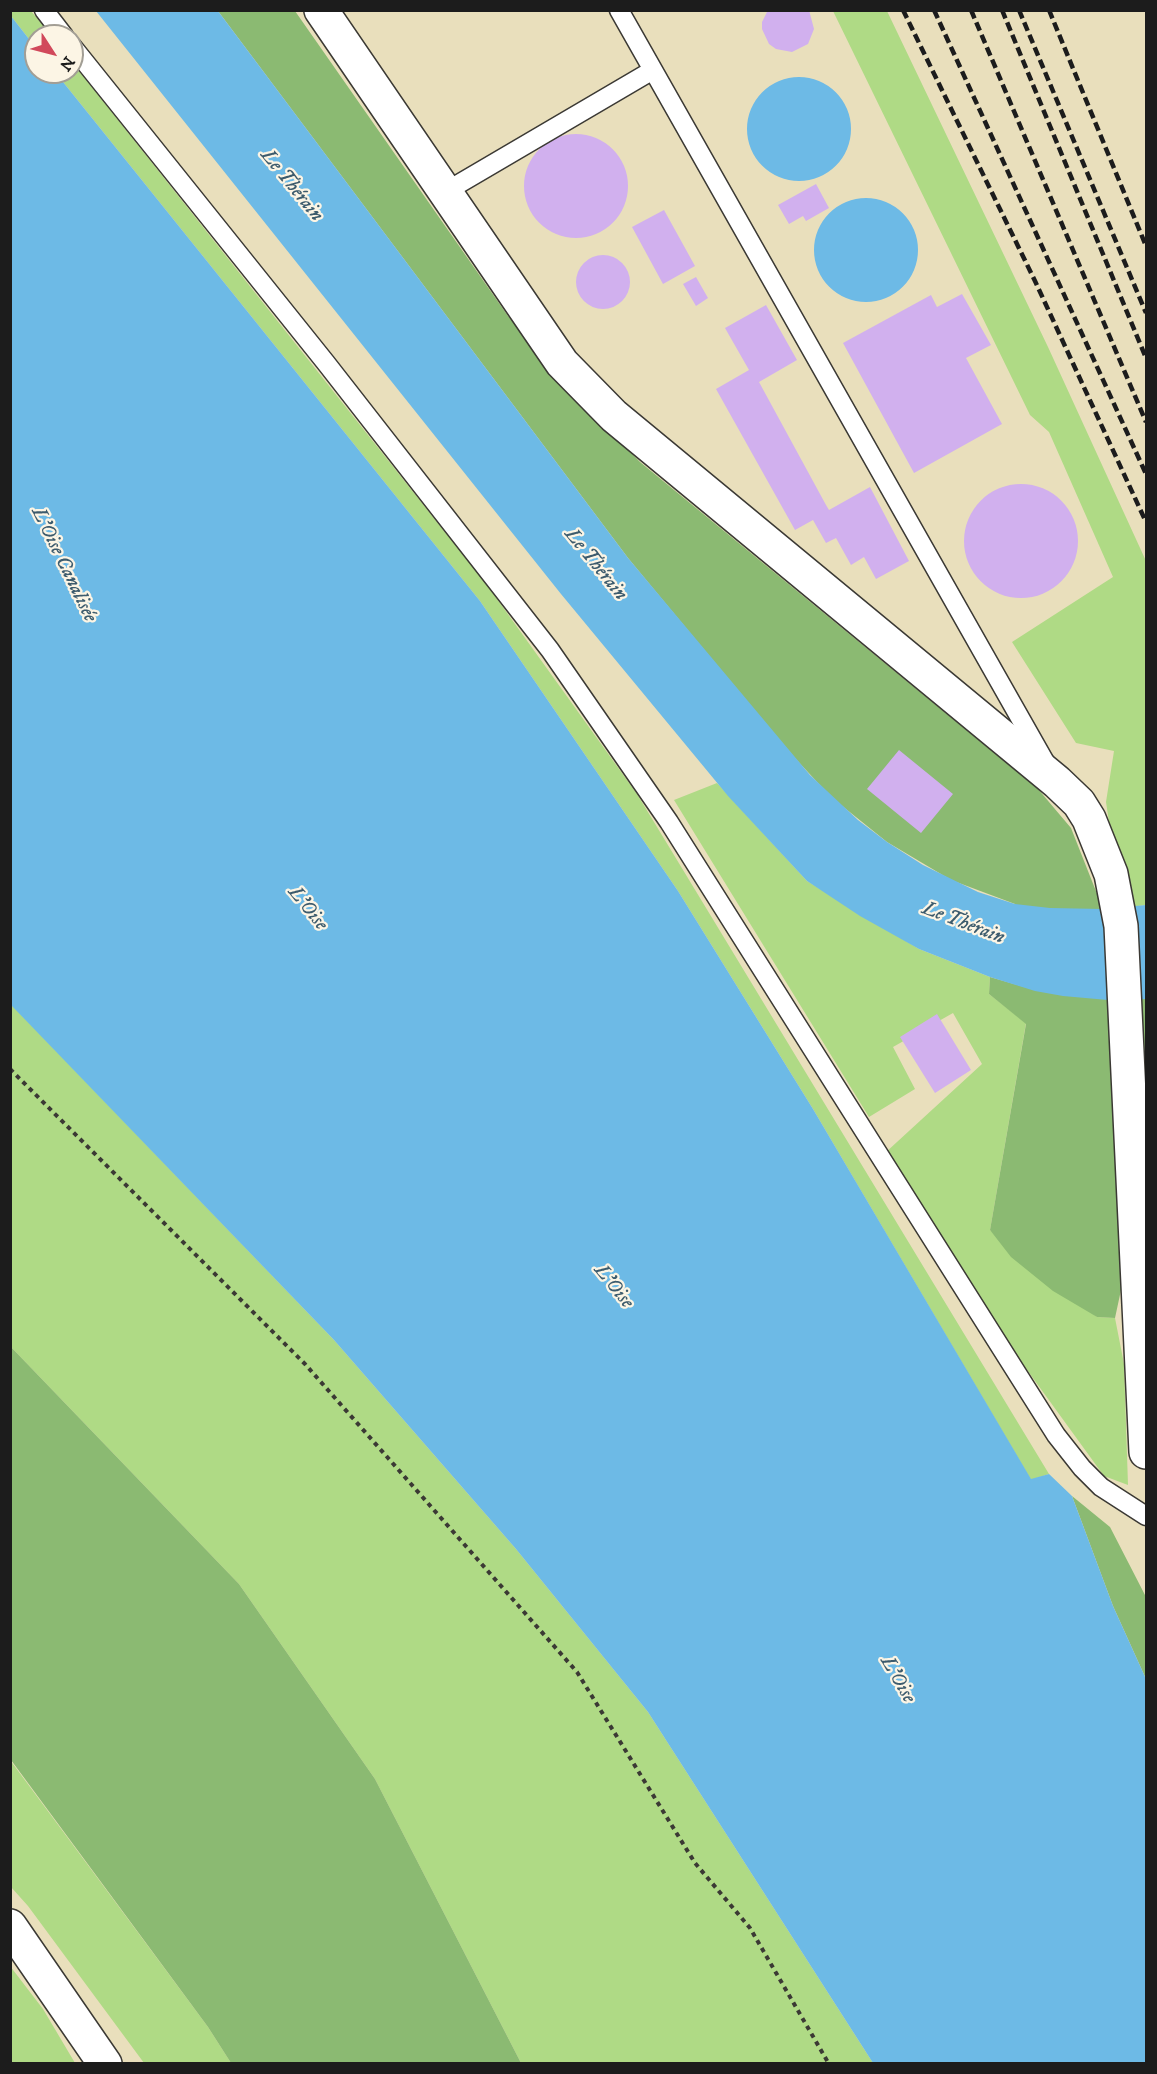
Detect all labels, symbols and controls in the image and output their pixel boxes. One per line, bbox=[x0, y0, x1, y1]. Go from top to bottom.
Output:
north arrow bbox=[24, 24, 84, 84]
text: N bbox=[55, 52, 79, 75]
water label: Le Thérain bbox=[254, 145, 328, 227]
water label: L'Oise Canalisée bbox=[25, 504, 101, 626]
water label: Le Thérain bbox=[558, 524, 632, 606]
water label: L'Oise bbox=[282, 882, 332, 936]
water label: Le Thérain bbox=[918, 897, 1008, 951]
water label: L'Oise bbox=[588, 1260, 638, 1314]
water label: L'Oise bbox=[874, 1652, 920, 1708]

